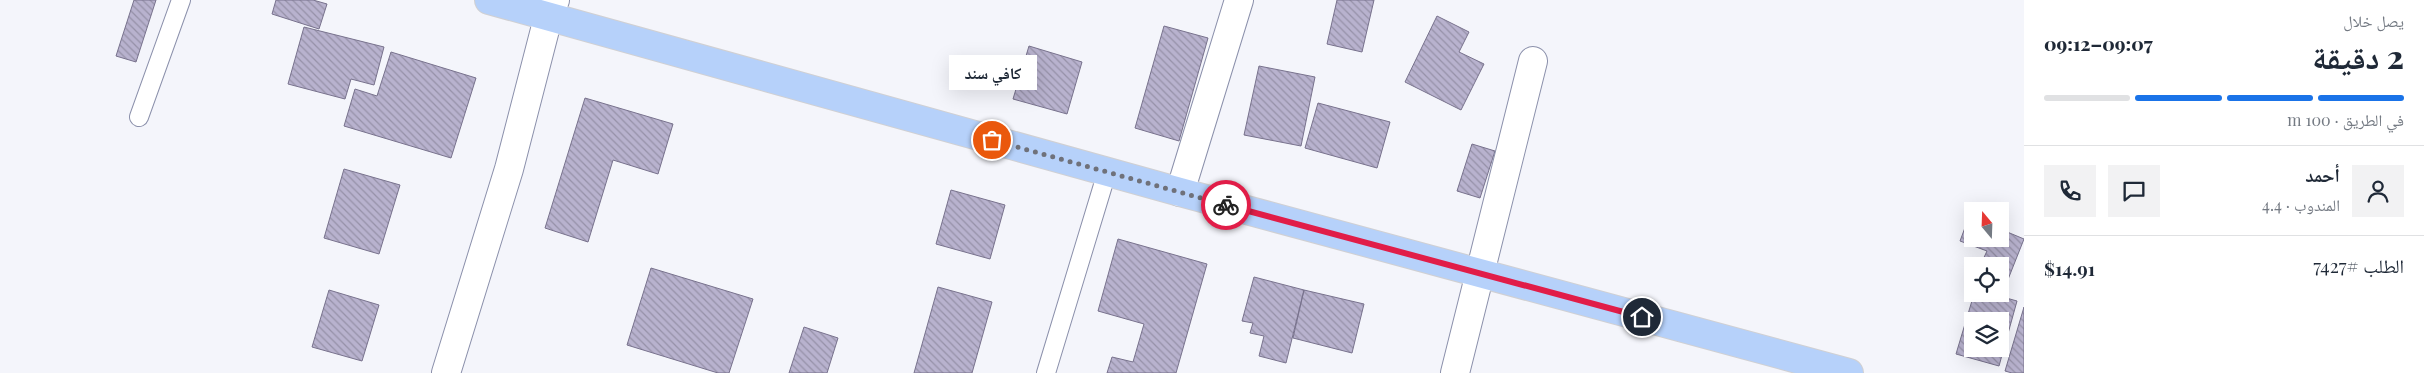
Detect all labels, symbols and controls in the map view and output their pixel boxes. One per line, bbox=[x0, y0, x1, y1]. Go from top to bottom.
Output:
text: يصل خلال bbox=[2343, 10, 2404, 31]
text: 09:07–09:12 bbox=[2044, 30, 2153, 56]
text: 2 دقيقة bbox=[2312, 34, 2404, 77]
callout: كافي سند bbox=[948, 55, 1036, 90]
text: كافي سند bbox=[965, 62, 1021, 83]
text: في الطريق · 100 m bbox=[2287, 109, 2404, 130]
pin bbox=[971, 119, 1013, 161]
icon: bag bbox=[978, 126, 1006, 154]
text: أحمد bbox=[2305, 161, 2340, 187]
button: phone bbox=[2044, 165, 2096, 217]
button: chat bbox=[2108, 165, 2160, 217]
button: person bbox=[2352, 165, 2404, 217]
courier bbox=[1201, 180, 1251, 230]
icon: bike bbox=[1212, 191, 1240, 219]
text: المندوب · 4.4 bbox=[2262, 194, 2340, 215]
north arrow bbox=[1964, 202, 2009, 248]
map controls bbox=[1964, 202, 2009, 357]
text: الطلب #7427 bbox=[2313, 252, 2404, 278]
text: $14.91 bbox=[2044, 255, 2095, 281]
button: locate bbox=[1964, 257, 2009, 302]
pin bbox=[1621, 296, 1663, 338]
icon: home bbox=[1628, 303, 1656, 331]
button: layers bbox=[1964, 312, 2009, 357]

